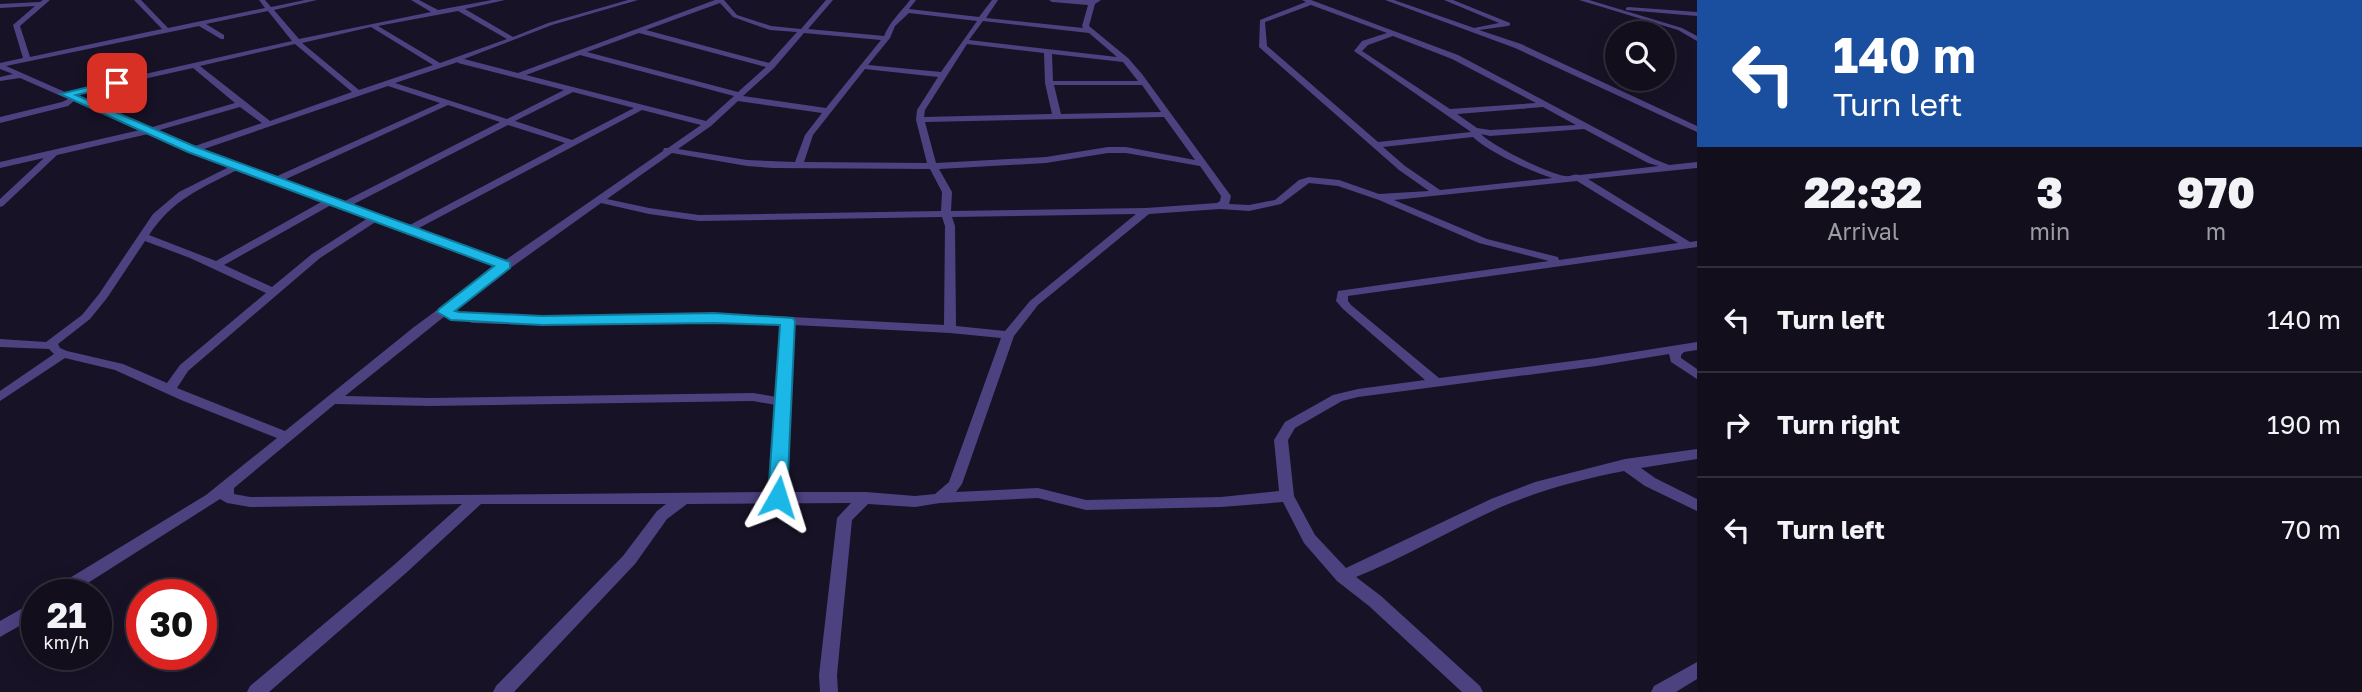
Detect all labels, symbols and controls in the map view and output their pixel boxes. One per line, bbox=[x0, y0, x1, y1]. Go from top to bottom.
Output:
map controls bbox=[1605, 21, 1675, 91]
button: search bbox=[1605, 21, 1675, 91]
text: 140 m bbox=[1833, 25, 1976, 84]
icon: left bbox=[1718, 28, 1809, 119]
pin bbox=[87, 53, 147, 113]
icon: arrive bbox=[98, 64, 136, 102]
text: Turn left bbox=[1833, 85, 1962, 123]
text: 22:32 bbox=[1804, 167, 1922, 217]
text: 3 bbox=[2036, 167, 2063, 217]
text: 970 bbox=[2177, 167, 2255, 217]
text: Arrival bbox=[1827, 217, 1899, 245]
text: min bbox=[2029, 217, 2070, 245]
text: m bbox=[2206, 217, 2226, 245]
icon: left bbox=[1718, 301, 1756, 339]
text: Turn left bbox=[1777, 304, 1885, 335]
text: 140 m bbox=[2267, 304, 2341, 335]
icon: right bbox=[1718, 406, 1756, 444]
text: Turn right bbox=[1777, 409, 1900, 440]
text: 190 m bbox=[2267, 409, 2341, 440]
position arrow bbox=[741, 460, 815, 534]
icon: left bbox=[1718, 511, 1756, 549]
text: Turn left bbox=[1777, 514, 1885, 545]
text: 70 m bbox=[2282, 514, 2341, 545]
speed limit sign: 30 bbox=[126, 579, 217, 670]
text: 21 bbox=[47, 594, 86, 636]
text: km/h bbox=[44, 631, 89, 653]

